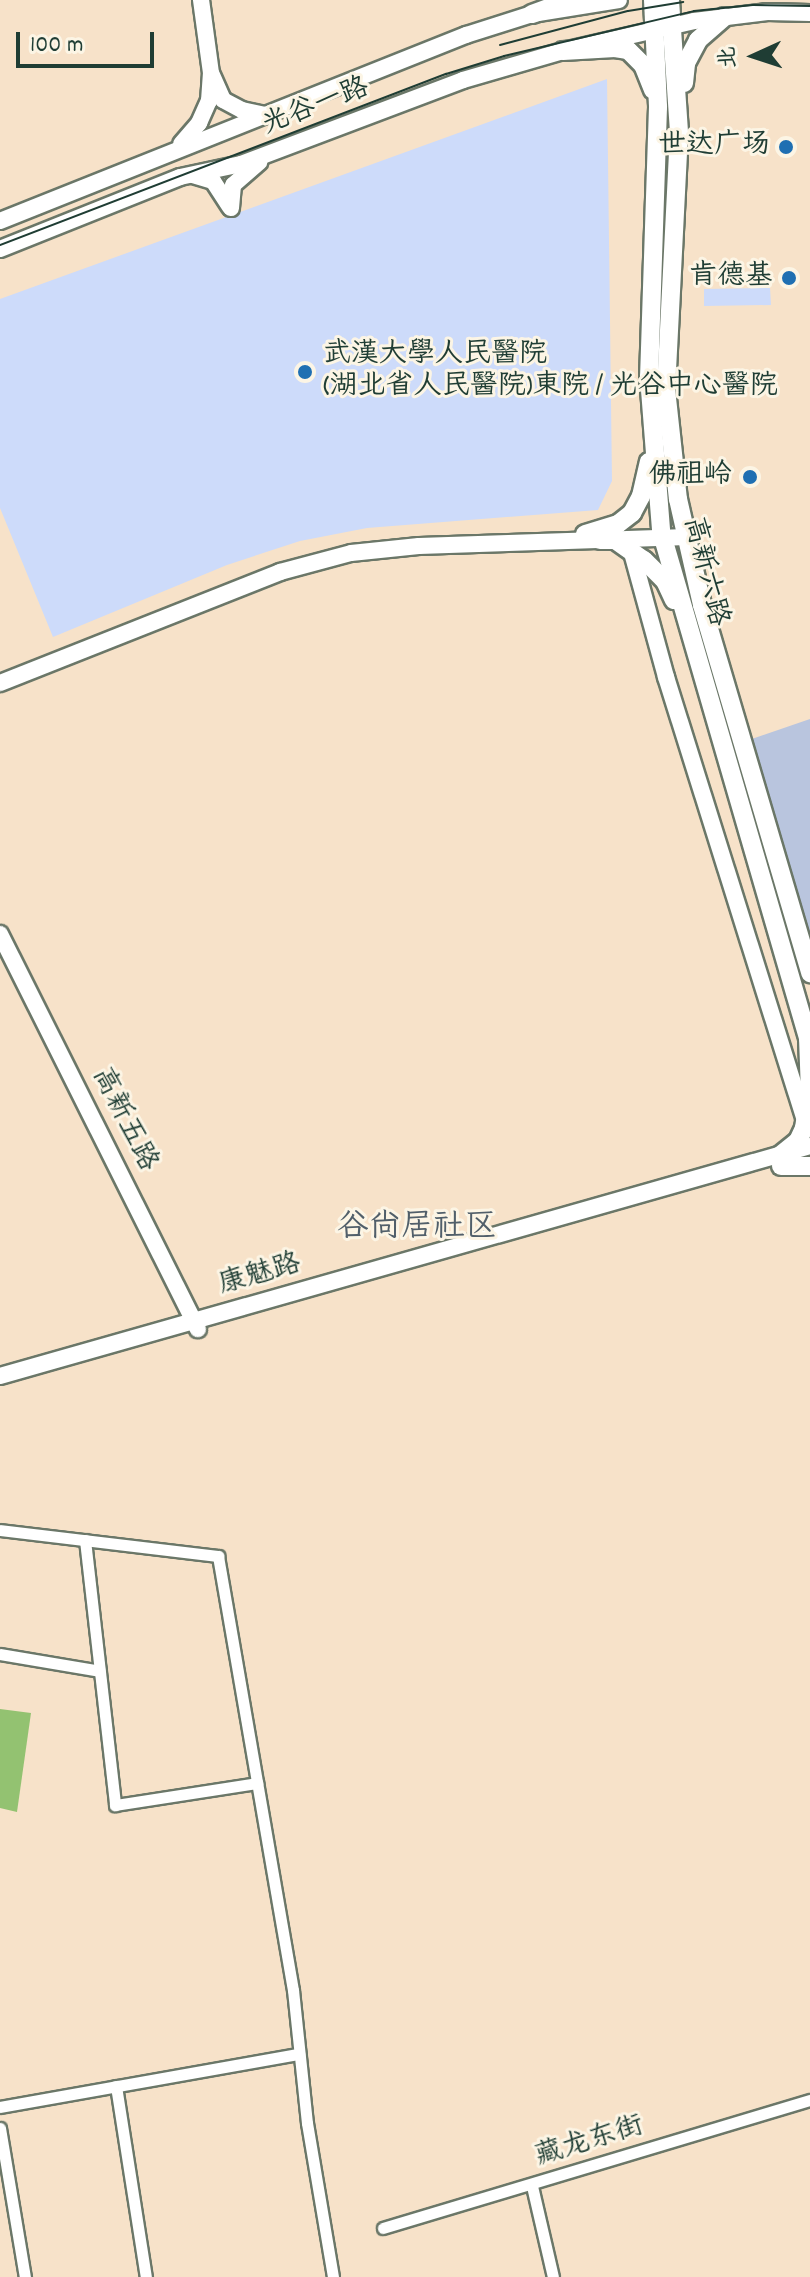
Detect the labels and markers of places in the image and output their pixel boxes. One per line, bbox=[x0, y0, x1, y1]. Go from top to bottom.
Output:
place label: 世达广场 bbox=[658, 130, 770, 164]
marker: 世达广场 bbox=[777, 138, 795, 156]
place label: 肯德基 bbox=[689, 261, 773, 295]
marker: 肯德基 bbox=[780, 269, 798, 287]
place label: 武漢大學人民醫院 (湖北省人民醫院)東院 / 光谷中心醫院 bbox=[323, 339, 778, 405]
marker: 武漢大學人民醫院 (湖北省人民醫院)東院 / 光谷中心醫院 bbox=[294, 361, 316, 383]
place label: 佛祖岭 bbox=[648, 460, 732, 494]
marker: 佛祖岭 bbox=[739, 466, 761, 488]

